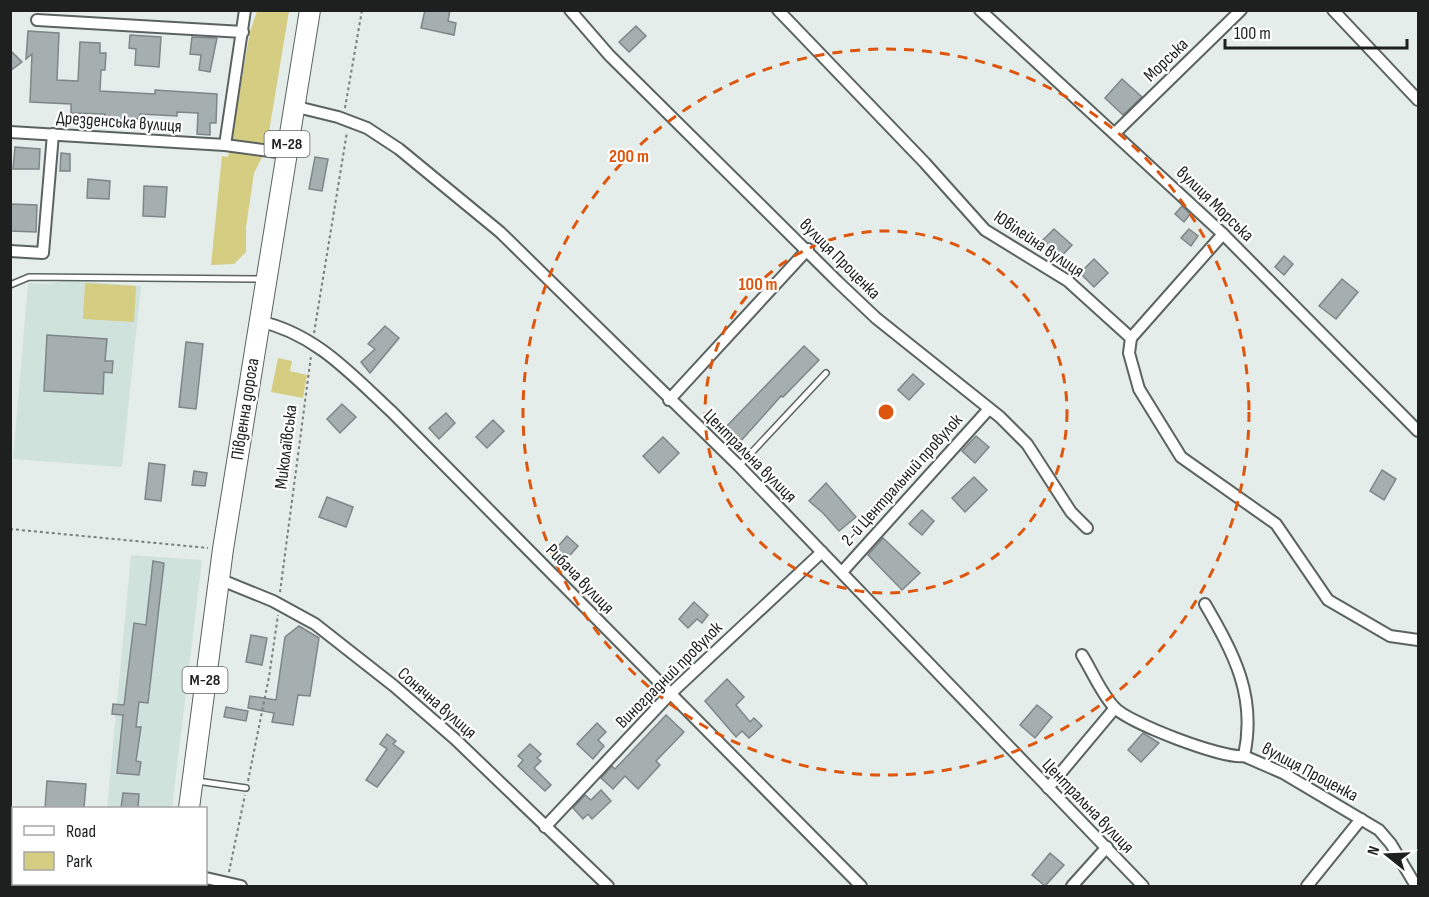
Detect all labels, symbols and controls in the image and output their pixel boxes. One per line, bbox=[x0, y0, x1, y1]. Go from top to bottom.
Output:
scale bar bbox=[1225, 12, 1406, 50]
text: 100 m bbox=[1234, 23, 1271, 44]
street label: Морська bbox=[1139, 34, 1193, 86]
street label: Дрезденська вулиця bbox=[56, 107, 182, 137]
road number: М-28 bbox=[264, 131, 310, 157]
text: 200 m bbox=[609, 146, 649, 167]
street label: вулиця Морська bbox=[1172, 162, 1258, 246]
street label: Ювілейна вулиця bbox=[990, 206, 1088, 282]
street label: вулиця Проценка bbox=[795, 214, 885, 304]
text: 100 m bbox=[739, 274, 778, 295]
street label: Південна дорога bbox=[227, 356, 263, 461]
centre of rings bbox=[876, 402, 896, 422]
street label: Миколаївська bbox=[270, 404, 302, 490]
street label: Центральна вулиця bbox=[699, 405, 801, 507]
street label: 2-й Центральний провулок bbox=[837, 410, 967, 550]
street label: Рибача вулиця bbox=[541, 540, 619, 618]
street label: Виноградний провулок bbox=[611, 617, 727, 733]
street label: Сонячна вулиця bbox=[393, 663, 481, 743]
road number: М-28 bbox=[182, 667, 228, 693]
street label: вулиця Проценка bbox=[1258, 738, 1362, 806]
street label: Центральна вулиця bbox=[1038, 754, 1138, 858]
legend bbox=[12, 807, 207, 885]
text: Road bbox=[66, 821, 96, 842]
north arrow bbox=[1357, 825, 1417, 885]
text: N bbox=[1364, 844, 1385, 858]
text: Park bbox=[66, 851, 92, 872]

